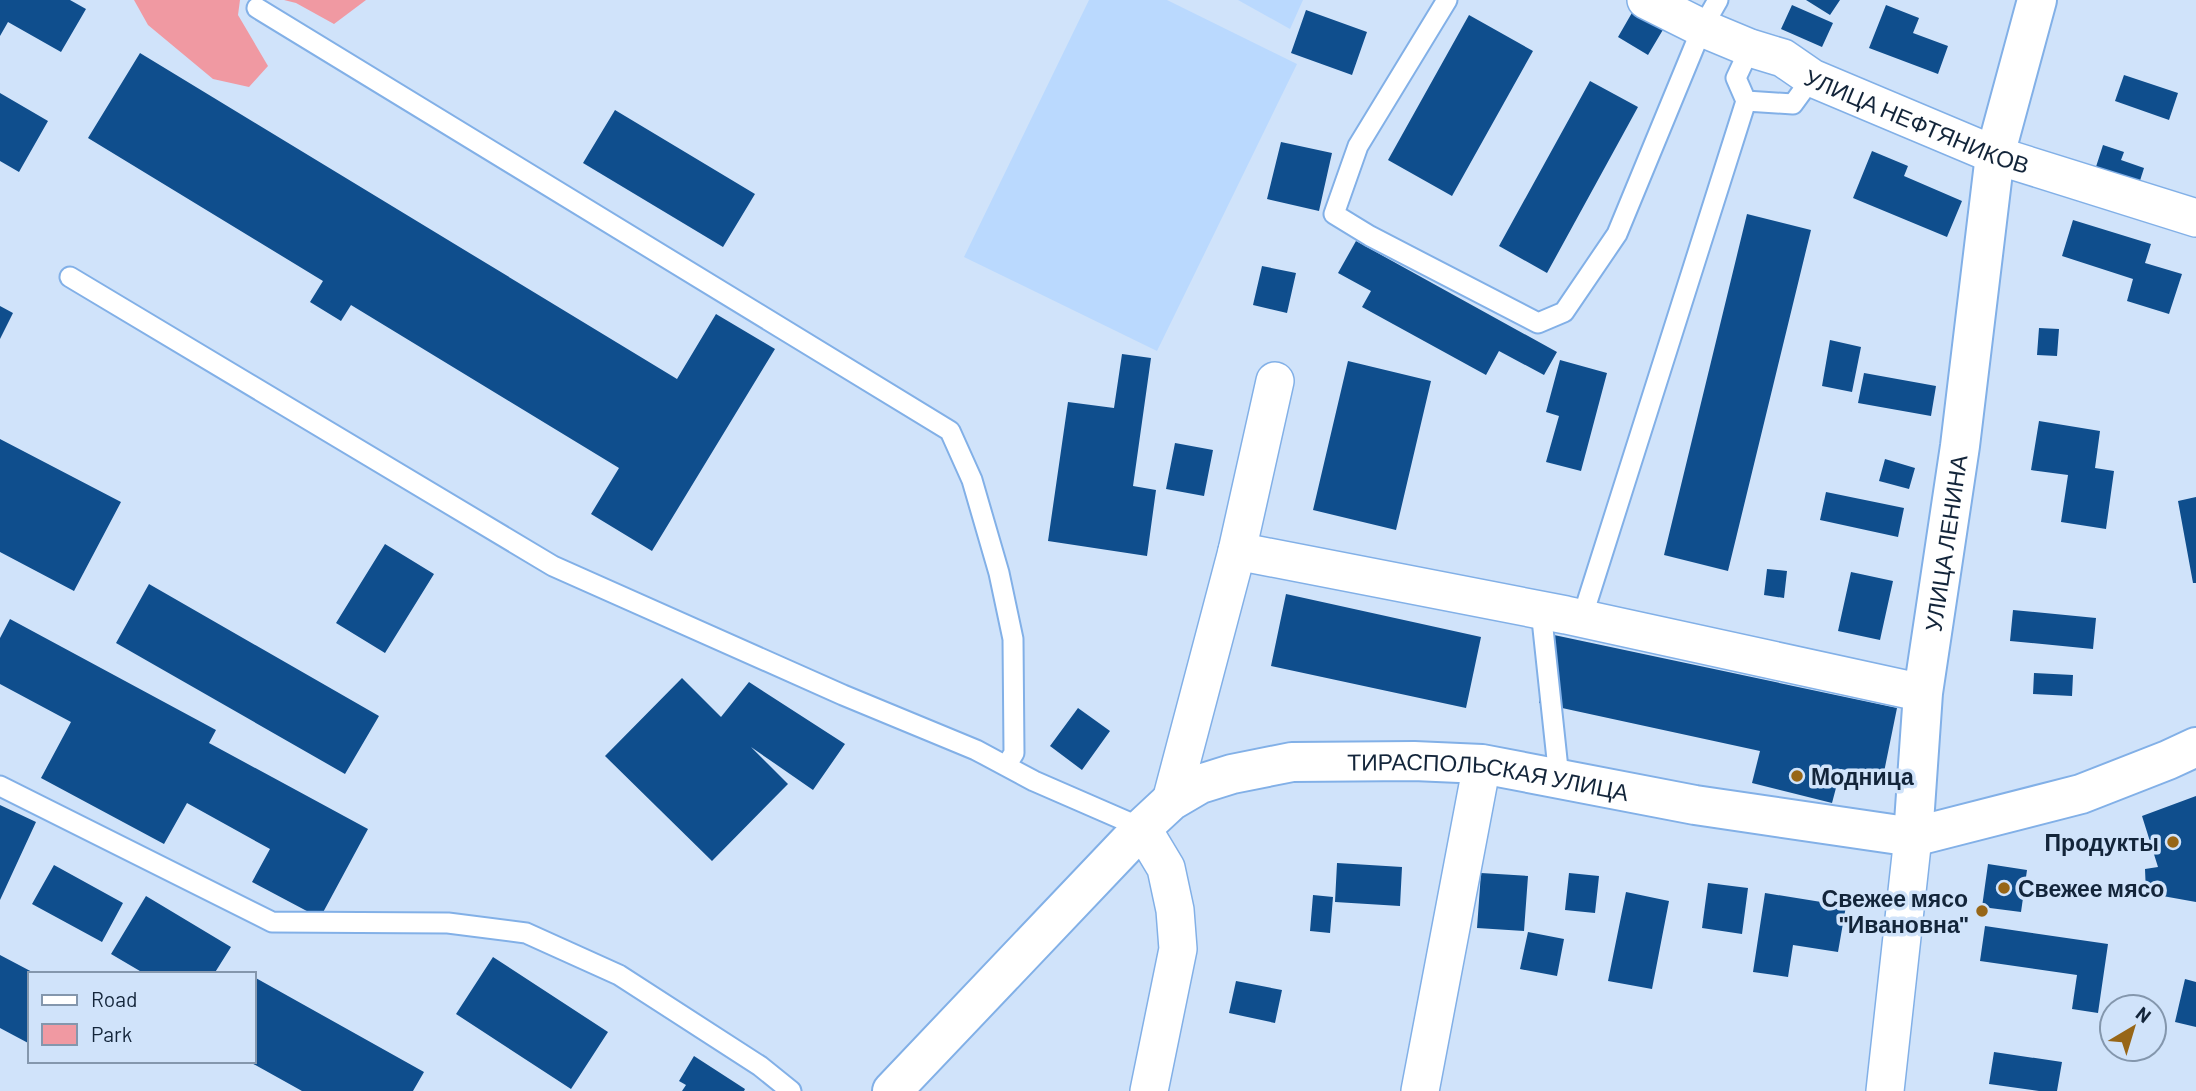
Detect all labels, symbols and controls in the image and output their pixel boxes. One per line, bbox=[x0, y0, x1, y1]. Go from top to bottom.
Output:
street label: УЛИЦА НЕФТЯНИКОВ bbox=[1801, 63, 2033, 179]
street label: УЛИЦА ЛЕНИНА bbox=[1918, 452, 1973, 633]
street label: ТИРАСПОЛЬСКАЯ УЛИЦА bbox=[1347, 747, 1632, 806]
place label: Модница bbox=[1811, 762, 1914, 790]
marker: Модница bbox=[1789, 768, 1805, 784]
place label: Продукты bbox=[2045, 828, 2159, 856]
marker: Продукты bbox=[2165, 834, 2181, 850]
place label: Свежее мясо bbox=[2018, 874, 2164, 902]
marker: Свежее мясо bbox=[1996, 880, 2012, 896]
place label: Свежее мясо "Ивановна" bbox=[1822, 884, 1968, 938]
marker: Свежее мясо "Ивановна" bbox=[1974, 903, 1990, 919]
legend bbox=[28, 972, 256, 1063]
text: Road bbox=[91, 986, 137, 1011]
north arrow bbox=[2098, 993, 2168, 1063]
text: N bbox=[2132, 1001, 2156, 1027]
text: Park bbox=[91, 1021, 132, 1046]

